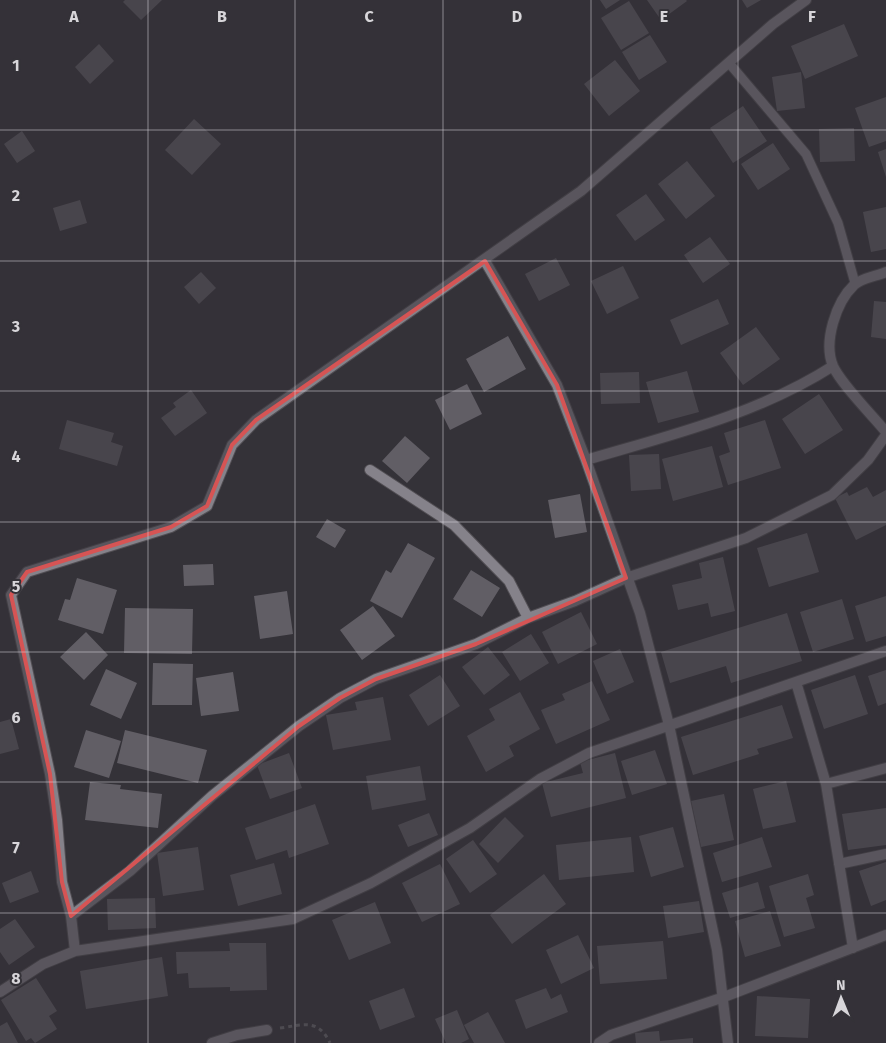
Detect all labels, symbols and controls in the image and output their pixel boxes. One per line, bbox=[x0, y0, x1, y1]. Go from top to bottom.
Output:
text: A bbox=[68, 7, 79, 26]
text: B bbox=[217, 7, 227, 26]
text: C bbox=[364, 7, 374, 26]
text: D bbox=[512, 7, 522, 26]
text: E bbox=[660, 7, 668, 26]
text: F bbox=[808, 7, 816, 26]
text: 1 bbox=[12, 56, 20, 75]
text: 2 bbox=[12, 186, 20, 205]
text: 3 bbox=[11, 317, 20, 336]
text: 4 bbox=[11, 447, 21, 466]
text: 5 bbox=[12, 577, 21, 596]
text: 6 bbox=[11, 708, 21, 727]
text: 7 bbox=[12, 838, 20, 857]
text: 8 bbox=[11, 969, 21, 988]
north arrow bbox=[816, 973, 866, 1023]
text: N bbox=[836, 977, 846, 994]

